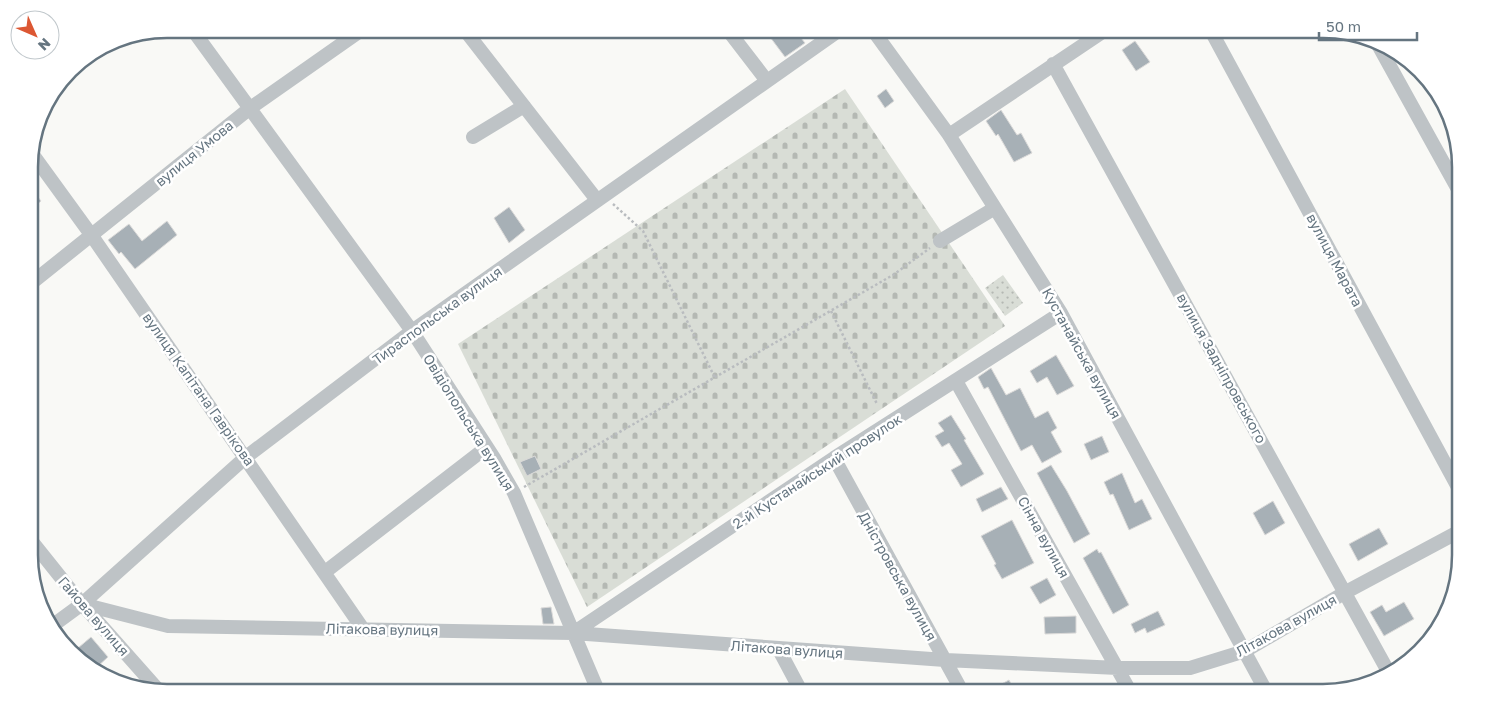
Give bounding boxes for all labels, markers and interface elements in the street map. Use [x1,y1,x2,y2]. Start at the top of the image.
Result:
north arrow [10,10,60,60]
scale bar [1319,10,1416,42]
text: 50 m [1326,17,1361,35]
text: N [35,35,54,54]
street label: вулиця Умова [152,116,236,190]
street label: вулиця Марата [1303,211,1367,309]
street label: Тираспольська вулиця [369,262,505,368]
street label: Кустанайська вулиця [1039,285,1125,421]
street label: вулиця Задніпровського [1174,290,1270,446]
street label: вулиця Капітана Гаврікова [140,309,258,469]
street label: Овідіопольська вулиця [420,350,518,494]
street label: 2-й Кустанайський провулок [729,410,905,532]
street label: Сінна вулиця [1015,493,1073,581]
street label: Дністровська вулиця [855,508,941,644]
street label: Гайова вулиця [55,573,133,659]
street label: Літакова вулиця [1233,590,1339,660]
street label: Літакова вулиця [326,620,438,638]
street label: Літакова вулиця [730,637,844,661]

